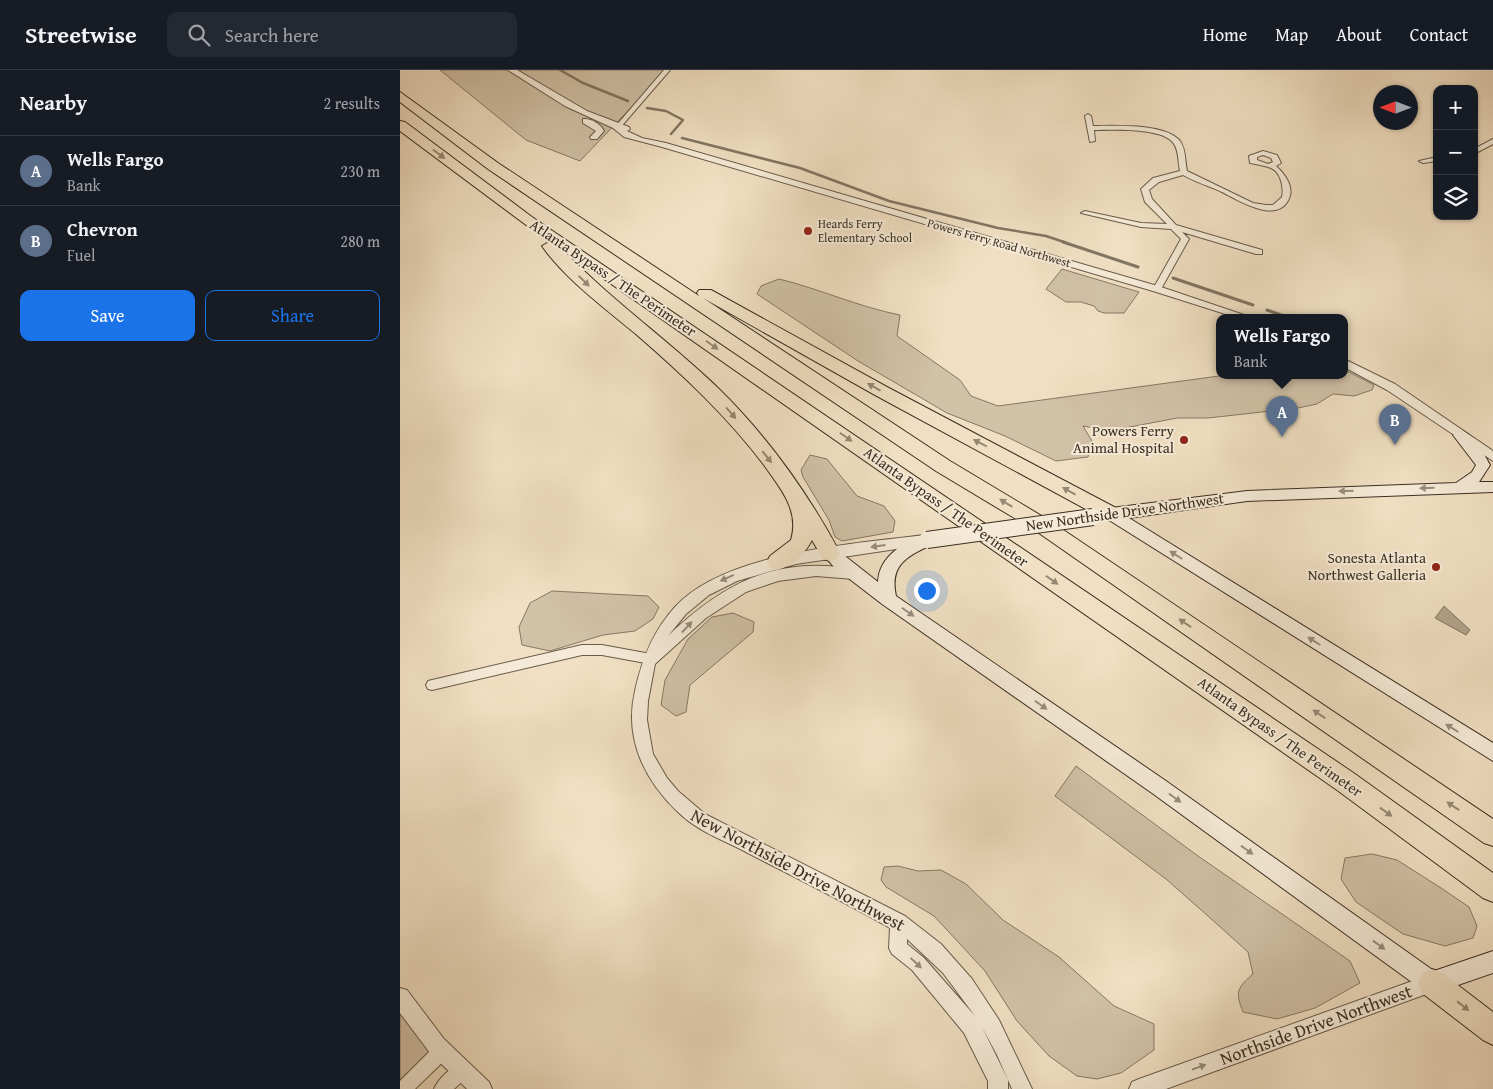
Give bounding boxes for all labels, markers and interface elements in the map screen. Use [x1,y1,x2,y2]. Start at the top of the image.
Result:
search box [167,12,517,57]
text: Streetwise [25,17,137,52]
icon: search [185,21,213,49]
text: Search here [225,21,319,49]
text: Home [1203,21,1247,48]
text: Map [1275,21,1308,48]
text: About [1336,21,1382,48]
text: Contact [1410,21,1468,48]
north arrow [1373,85,1418,130]
map controls [1433,85,1478,220]
button: + [1433,85,1478,130]
text: Nearby [20,87,87,118]
text: 2 results [323,91,380,115]
button: − [1433,130,1478,175]
text: Wells Fargo [67,145,164,173]
one-way arrow [432,149,445,160]
text: A [31,159,41,183]
text: 230 m [340,159,380,183]
text: Bank [67,173,101,197]
button: layers [1433,175,1478,220]
street label: Atlanta Bypass / The Perimeter [526,214,701,341]
street label: Powers Ferry Road Northwest [925,214,1074,271]
text: Chevron [67,215,138,243]
place label: Heards Ferry Elementary School [818,215,913,246]
marker: Heards Ferry Elementary School [802,225,814,237]
text: B [31,229,41,253]
text: 280 m [340,229,380,253]
text: Fuel [67,243,95,267]
one-way arrow [578,275,590,287]
button: Save [20,290,195,341]
button: Share [205,290,380,341]
popup [1216,314,1348,379]
text: Wells Fargo [1234,321,1330,349]
one-way arrow [705,340,719,350]
text: Bank [1234,349,1267,373]
one-way arrow [867,383,881,391]
pin: A [1266,396,1298,437]
pin: B [1379,404,1411,445]
one-way arrow [725,407,736,419]
place label: Powers Ferry Animal Hospital [1073,420,1175,458]
one-way arrow [839,432,853,442]
marker: Powers Ferry Animal Hospital [1178,434,1190,446]
one-way arrow [972,439,987,447]
street label: Atlanta Bypass / The Perimeter [860,441,1033,572]
one-way arrow [762,450,773,463]
one-way arrow [1418,485,1434,493]
one-way arrow [1062,486,1075,495]
street label: New Northside Drive Northwest [1025,487,1226,536]
one-way arrow [1338,487,1354,495]
one-way arrow [999,499,1012,508]
one-way arrow [870,542,886,550]
place label: Sonesta Atlanta Northwest Galleria [1308,547,1426,585]
one-way arrow [1170,550,1183,560]
marker: Sonesta Atlanta Northwest Galleria [1430,561,1442,573]
one-way arrow [720,574,734,582]
one-way arrow [1045,575,1058,585]
your location [914,578,940,604]
one-way arrow [901,607,914,618]
one-way arrow [1178,618,1191,628]
one-way arrow [681,622,693,634]
one-way arrow [1307,637,1321,646]
street label: Atlanta Bypass / The Perimeter [1194,671,1367,802]
one-way arrow [1034,700,1048,710]
one-way arrow [1312,710,1325,719]
one-way arrow [1445,723,1458,732]
one-way arrow [1168,793,1181,803]
street label: New Northside Drive Northwest [686,801,911,938]
one-way arrow [1446,801,1460,811]
one-way arrow [1380,807,1393,817]
one-way arrow [1240,845,1254,855]
one-way arrow [1372,940,1386,950]
one-way arrow [910,957,922,969]
street label: Northside Drive Northwest [1216,977,1416,1072]
one-way arrow [1456,1001,1469,1012]
one-way arrow [1192,1063,1207,1071]

